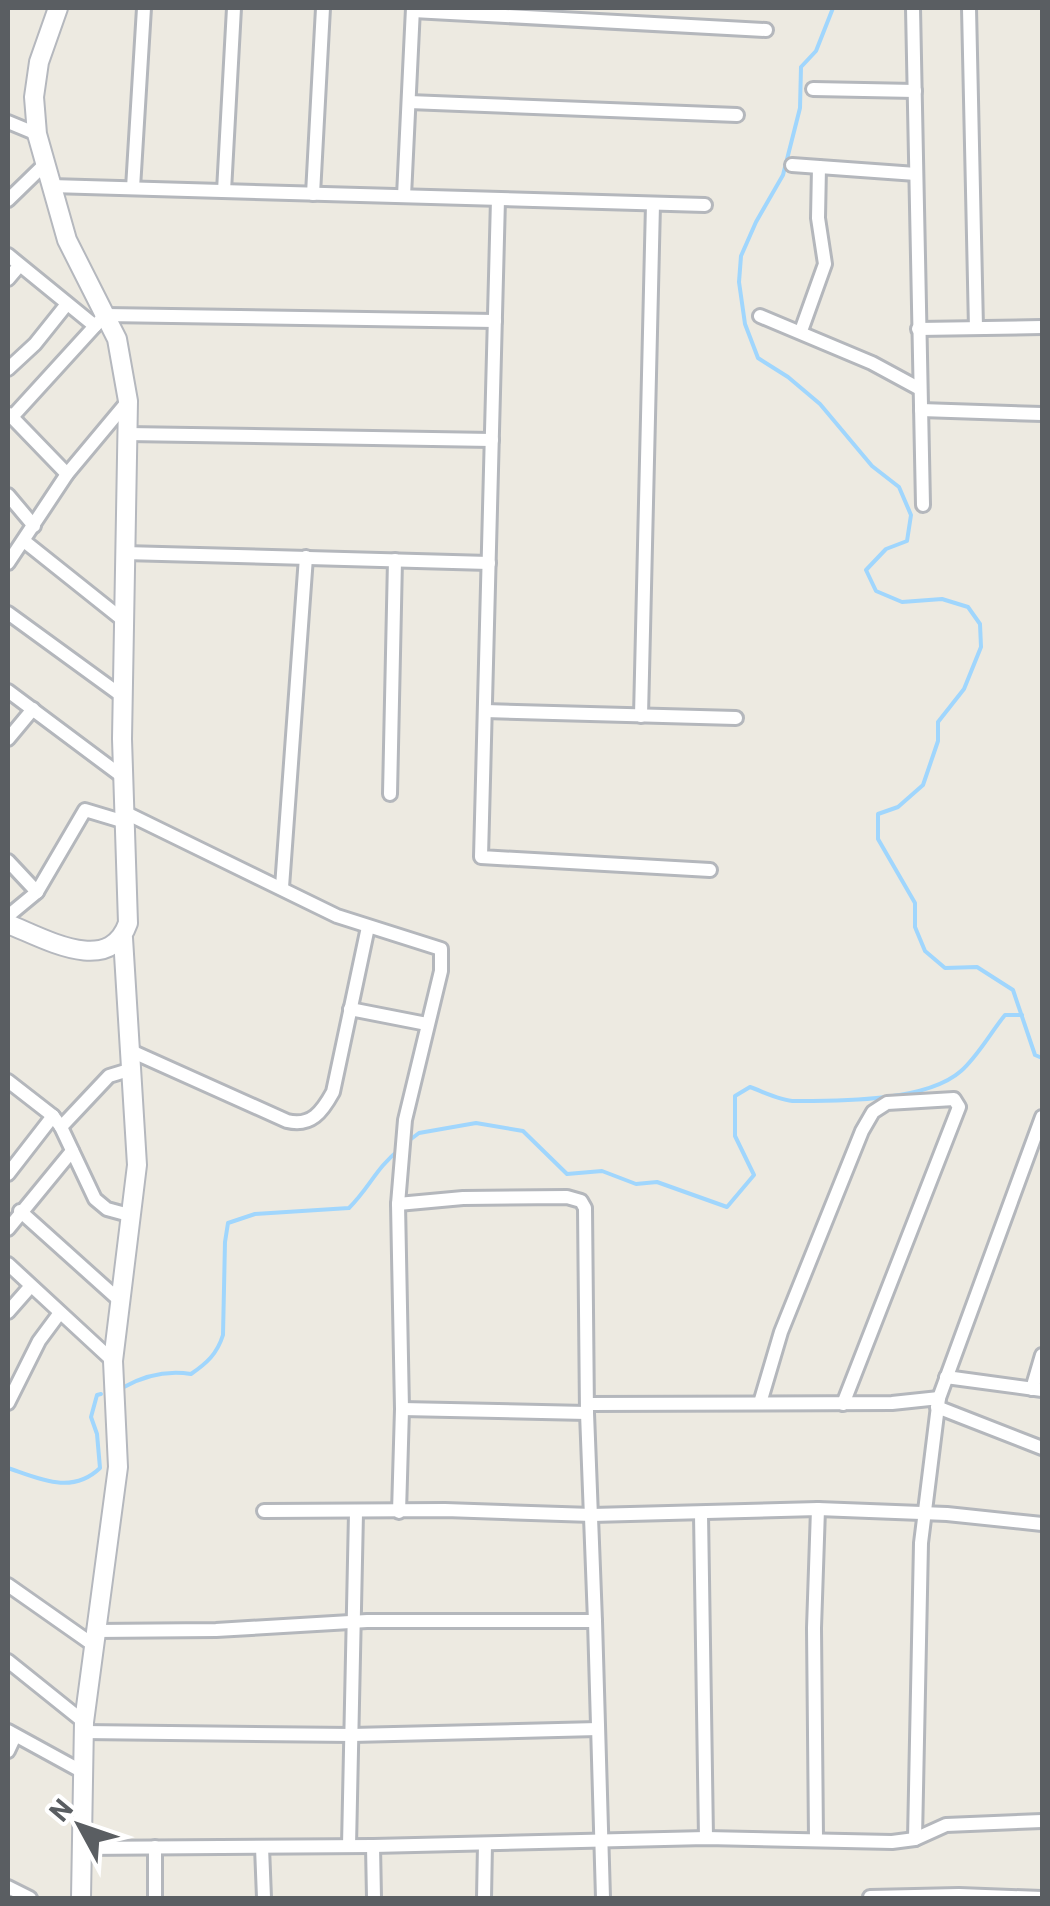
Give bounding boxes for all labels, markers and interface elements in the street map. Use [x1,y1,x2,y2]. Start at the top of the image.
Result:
north arrow [30,1776,130,1876]
text: N [41,1791,79,1827]

